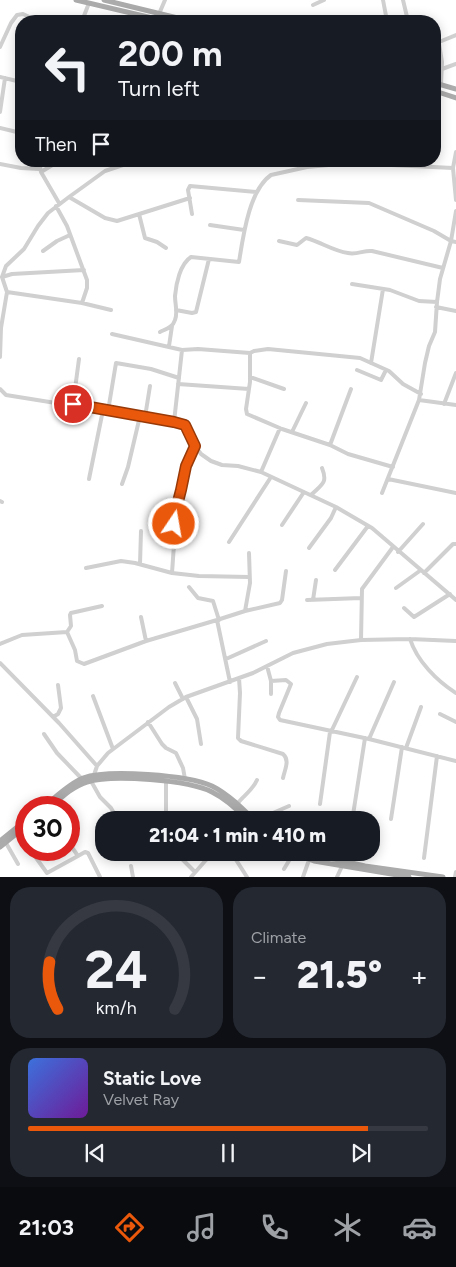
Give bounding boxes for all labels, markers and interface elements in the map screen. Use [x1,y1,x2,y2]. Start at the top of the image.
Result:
text: 200 m [118,33,222,75]
icon: left [35,35,100,100]
text: Turn left [118,75,200,102]
icon: arrive [87,130,115,158]
text: Then [35,133,77,156]
pin [52,383,94,425]
icon: arrive [59,390,87,418]
position arrow [147,497,199,549]
speed limit sign: 30 [15,796,80,861]
text: 21:04 · 1 min · 410 m [149,824,326,847]
text: Climate [251,928,306,947]
text: 24 [85,939,148,1001]
text: 21.5° [297,952,382,998]
text: − [251,959,268,993]
text: + [411,959,428,993]
text: km/h [96,997,137,1018]
text: Static Love [103,1067,201,1090]
text: Velvet Ray [103,1090,179,1109]
icon: previous [81,1139,109,1167]
icon: pause [214,1139,242,1167]
icon: next [347,1139,375,1167]
icon: directions [112,1210,147,1245]
icon: music [184,1210,219,1245]
icon: phone [257,1210,292,1245]
icon: climate [330,1210,365,1245]
icon: car [402,1210,437,1245]
text: 21:03 [19,1214,74,1241]

